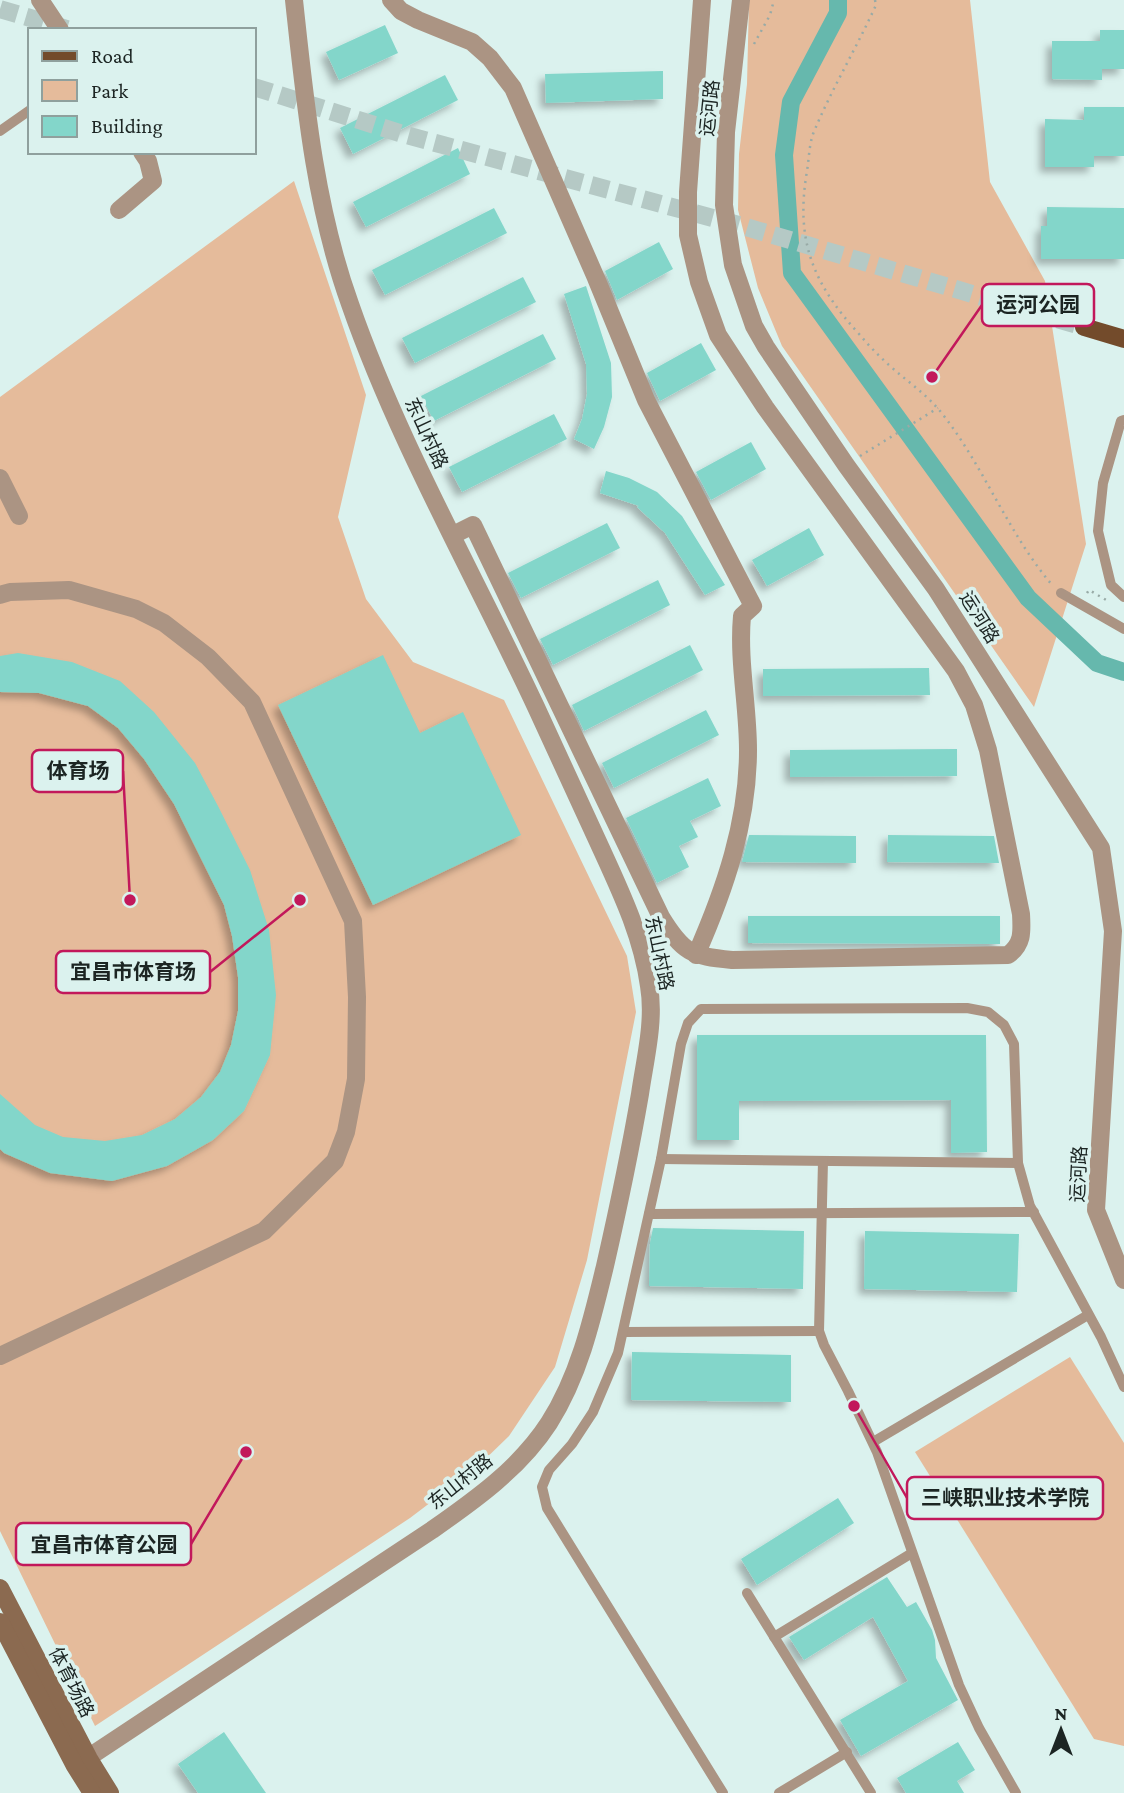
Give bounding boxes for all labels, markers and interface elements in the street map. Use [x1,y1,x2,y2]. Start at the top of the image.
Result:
legend [28,28,256,154]
text: Road [91,44,134,68]
text: Park [91,79,128,103]
street label: 运河路 [696,79,723,138]
text: Building [91,114,163,138]
callout: 运河公园 [982,284,1094,326]
text: 运河公园 [996,293,1080,317]
street label: 东山村路 [401,394,452,472]
street label: 运河路 [956,588,1004,647]
callout: 体育场 [32,750,123,792]
text: 体育场 [47,759,110,783]
street label: 东山村路 [641,914,678,992]
callout: 宜昌市体育场 [56,951,210,993]
text: 宜昌市体育场 [70,960,196,984]
street label: 运河路 [1067,1145,1090,1203]
street label: 东山村路 [424,1449,496,1513]
callout: 三峡职业技术学院 [907,1477,1103,1519]
text: 三峡职业技术学院 [921,1486,1089,1510]
callout: 宜昌市体育公园 [16,1523,191,1565]
text: 宜昌市体育公园 [31,1533,178,1557]
street label: 体育场路 [45,1644,98,1721]
north arrow [1026,1695,1096,1765]
text: N [1055,1703,1068,1724]

